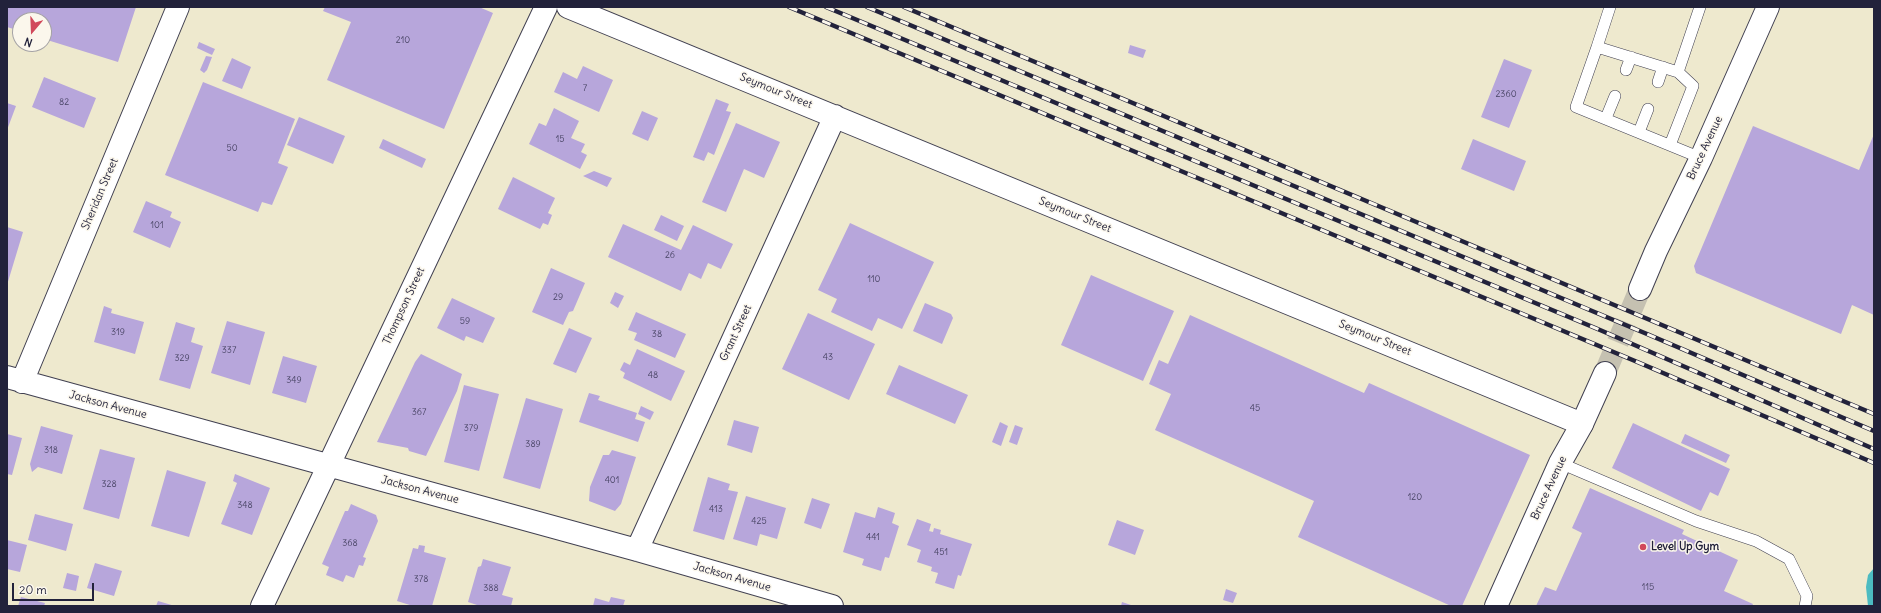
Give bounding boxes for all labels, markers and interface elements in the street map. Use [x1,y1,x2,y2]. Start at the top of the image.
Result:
north arrow [12,12,52,52]
text: N [23,35,34,50]
house number: 210 [396,35,410,45]
street label: Seymour Street [738,70,814,112]
house number: 7 [583,83,587,93]
house number: 2360 [1495,89,1517,99]
house number: 82 [59,97,69,107]
street label: Bruce Avenue [1684,114,1726,182]
house number: 15 [556,134,564,144]
house number: 50 [226,143,238,153]
street label: Sheridan Street [79,156,121,232]
street label: Seymour Street [1037,194,1113,236]
house number: 101 [150,220,164,230]
house number: 26 [665,250,675,260]
street label: Thompson Street [380,265,428,347]
house number: 110 [867,274,881,284]
house number: 29 [553,292,563,302]
street label: Grant Street [717,303,755,363]
house number: 59 [460,316,470,326]
street label: Seymour Street [1337,317,1413,359]
house number: 319 [111,327,125,337]
house number: 38 [652,329,662,339]
house number: 337 [222,345,236,355]
house number: 43 [823,352,833,362]
house number: 329 [174,353,190,363]
house number: 48 [648,370,658,380]
house number: 349 [286,375,302,385]
street label: Jackson Avenue [68,388,148,422]
house number: 45 [1250,403,1260,413]
house number: 367 [412,407,426,417]
house number: 379 [464,423,478,433]
house number: 389 [525,439,541,449]
house number: 318 [44,445,58,455]
street label: Bruce Avenue [1528,454,1570,522]
street label: Jackson Avenue [380,473,460,507]
house number: 401 [605,475,619,485]
house number: 328 [101,479,117,489]
house number: 120 [1408,492,1422,502]
house number: 348 [237,500,253,510]
house number: 413 [709,504,723,514]
house number: 425 [751,516,767,526]
house number: 441 [866,532,880,542]
house number: 368 [342,538,358,548]
place label: Level Up Gym [1651,540,1719,554]
marker: Level Up Gym [1638,542,1648,552]
house number: 451 [934,547,948,557]
street label: Jackson Avenue [692,560,772,594]
house number: 378 [414,574,428,584]
scale bar [14,575,96,601]
text: 20 m [19,582,47,597]
house number: 115 [1642,582,1654,592]
house number: 388 [483,583,499,593]

